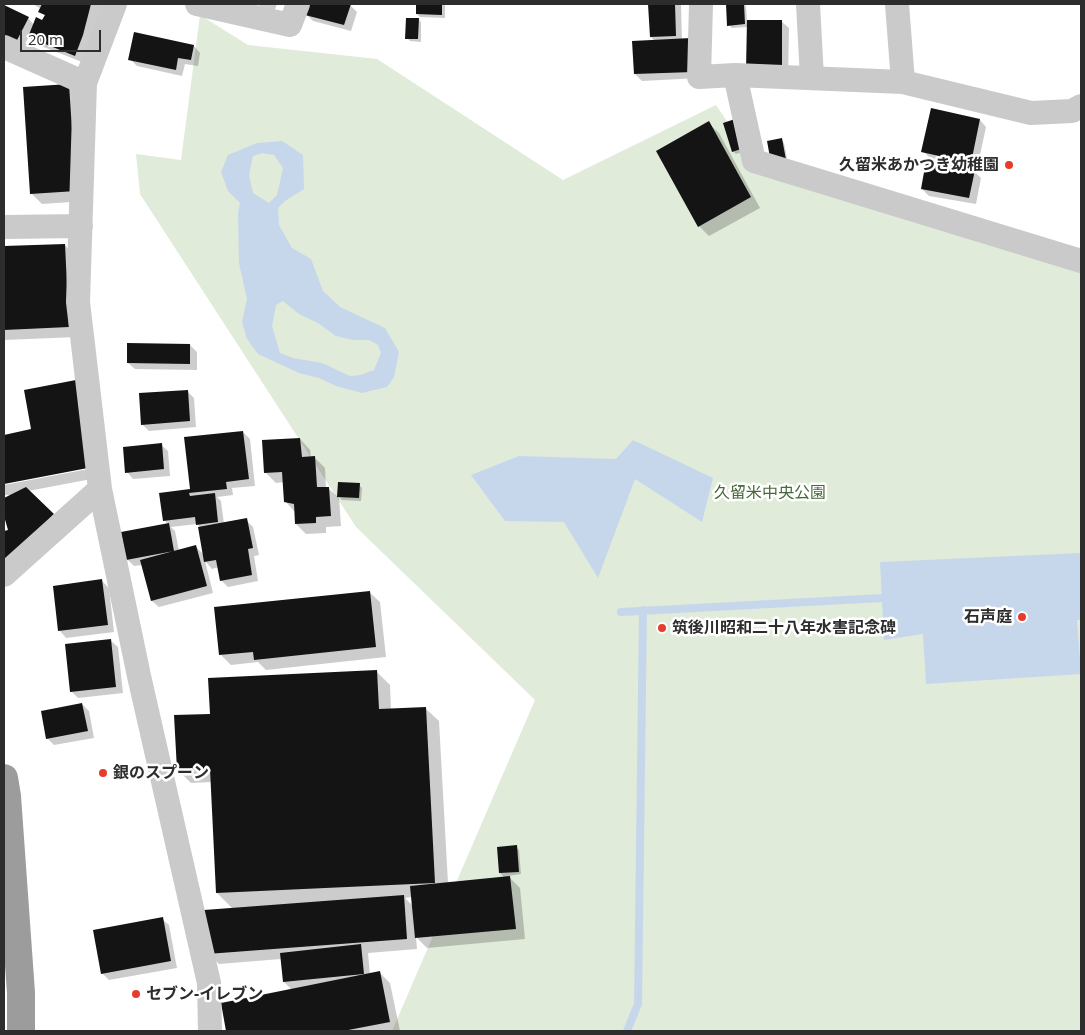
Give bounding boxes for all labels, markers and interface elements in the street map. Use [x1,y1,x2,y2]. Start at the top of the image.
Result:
scale bar [22,20,104,52]
text: 20 m [28,29,63,49]
place label: 久留米あかつき幼稚園 [839,155,999,175]
marker: 久留米あかつき幼稚園 [1003,159,1015,171]
park label: 久留米中央公園 [714,483,826,503]
place label: 石声庭 [964,607,1012,627]
marker: 石声庭 [1016,611,1028,623]
place label: 筑後川昭和二十八年水害記念碑 [672,618,896,638]
marker: 筑後川昭和二十八年水害記念碑 [656,622,668,634]
place label: 銀のスプーン [113,763,209,783]
marker: 銀のスプーン [97,767,109,779]
place label: セブン-イレブン [146,984,263,1004]
marker: セブン-イレブン [130,988,142,1000]

